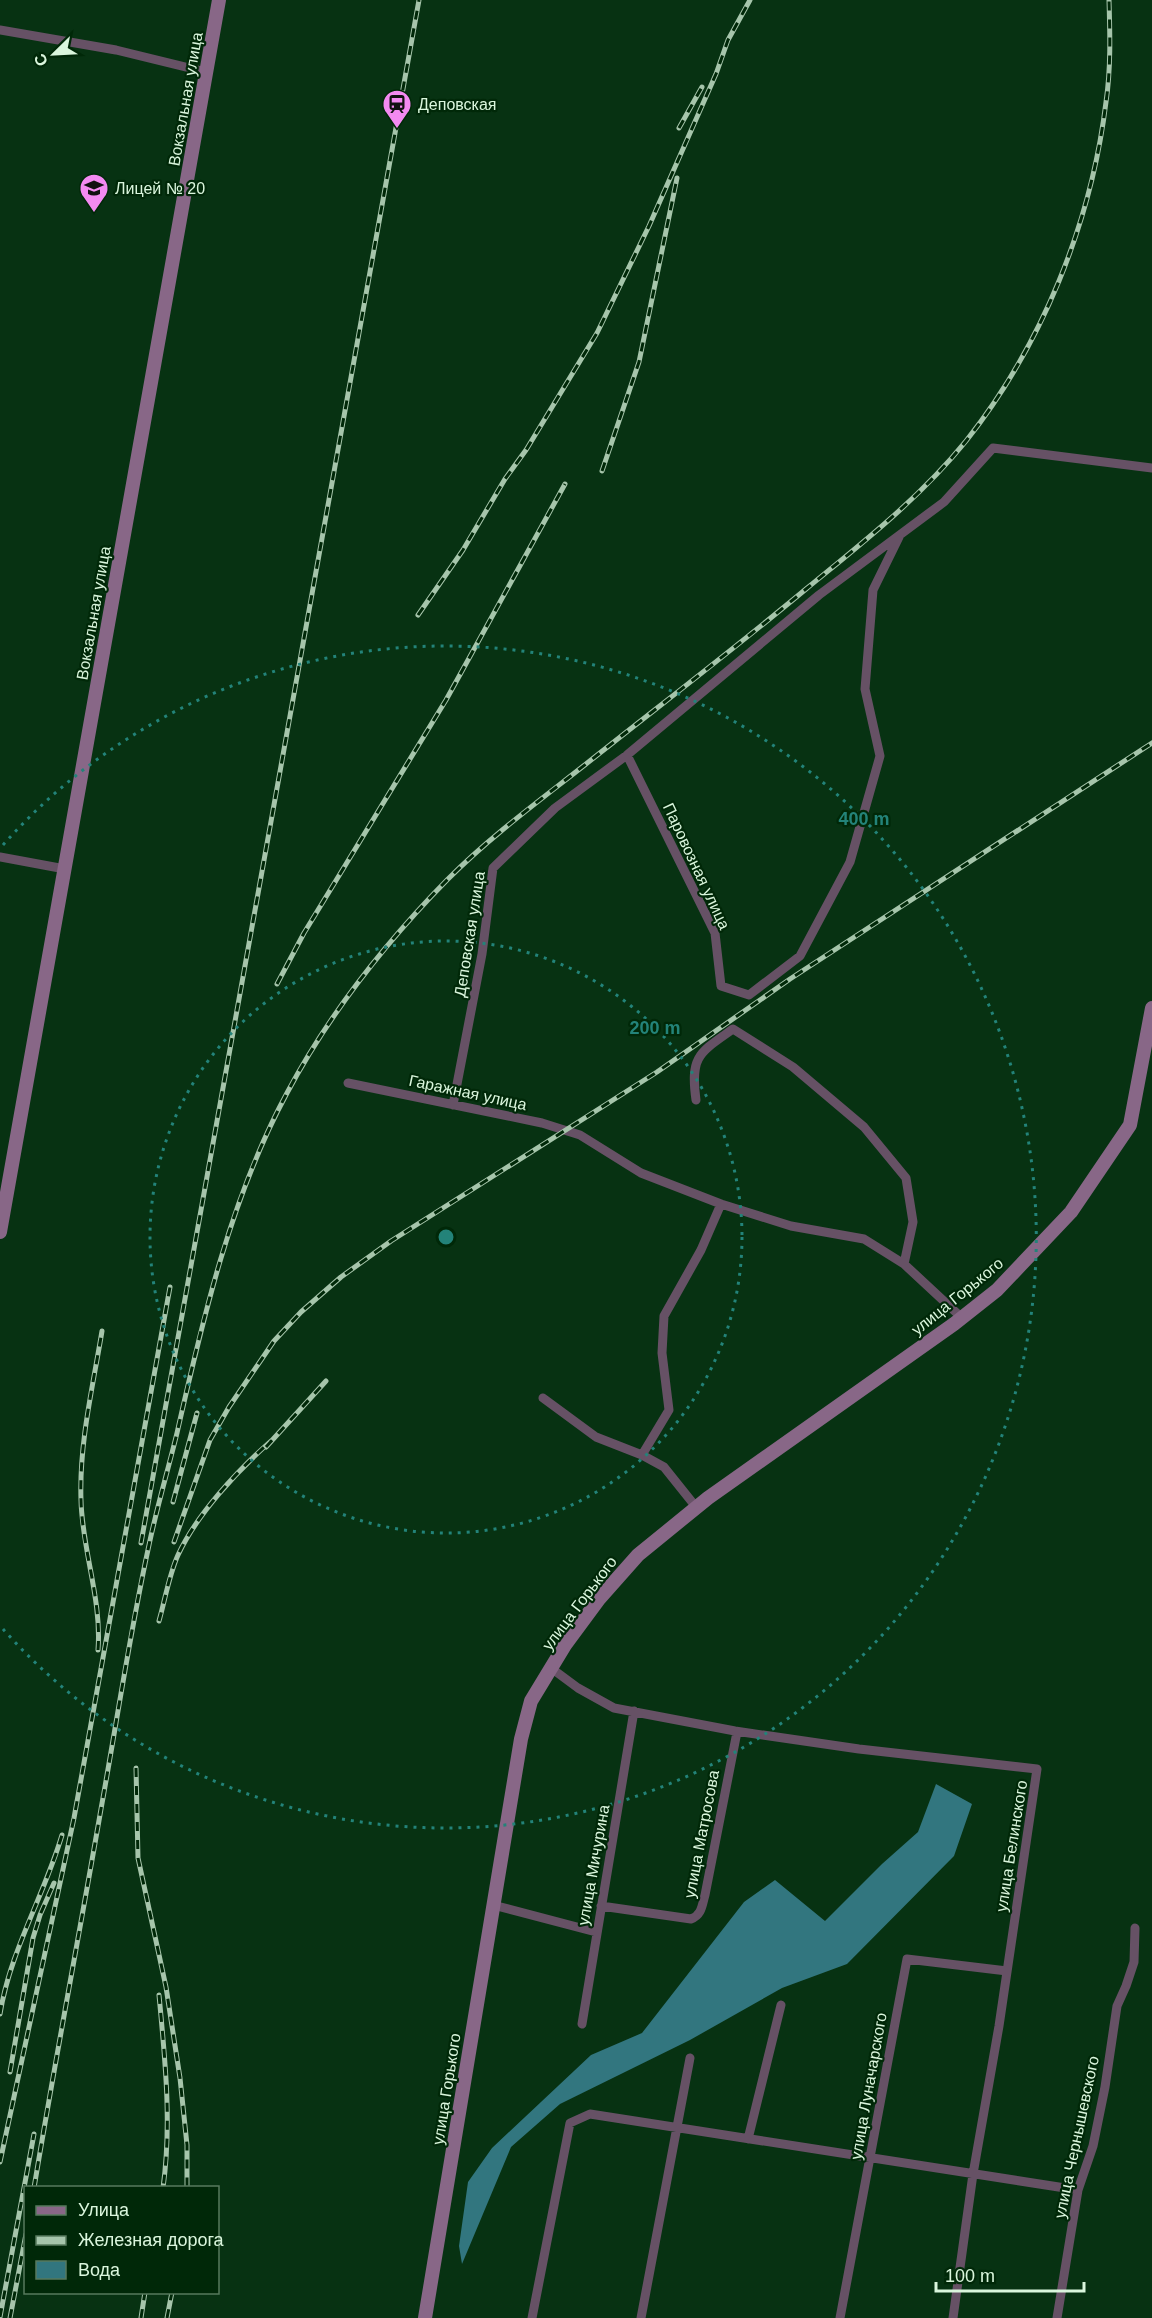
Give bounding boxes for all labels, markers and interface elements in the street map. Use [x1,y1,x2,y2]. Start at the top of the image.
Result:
north arrow [24,24,84,84]
street label: Вокзальная улица [165,31,206,167]
text: С [30,51,51,69]
station icon: Деповская [381,88,413,130]
place label: Деповская [418,96,497,113]
school or university icon: Лицей № 20 [78,172,110,214]
place label: Лицей № 20 [115,180,205,197]
street label: Вокзальная улица [73,545,114,681]
street label: Паровозная улица [660,800,733,932]
text: 400 m [838,809,890,829]
street label: Деповская улица [451,870,488,998]
text: 200 m [629,1018,681,1038]
street label: Гаражная улица [407,1072,528,1113]
centre of rings [436,1227,456,1247]
street label: улица Горького [908,1254,1006,1338]
street label: улица Горького [539,1553,620,1653]
street label: улица Матросова [681,1769,722,1899]
street label: улица Белинского [993,1779,1030,1913]
street label: улица Мичурина [574,1803,613,1927]
street label: улица Луначарского [847,2011,890,2161]
street label: улица Горького [429,2032,464,2146]
street label: улица Чернышевского [1051,2054,1102,2220]
legend [24,2186,219,2294]
text: Улица [78,2200,130,2220]
text: Железная дорога [78,2230,225,2250]
scale bar [936,2255,1084,2293]
text: Вода [78,2260,121,2280]
text: 100 m [945,2266,995,2286]

